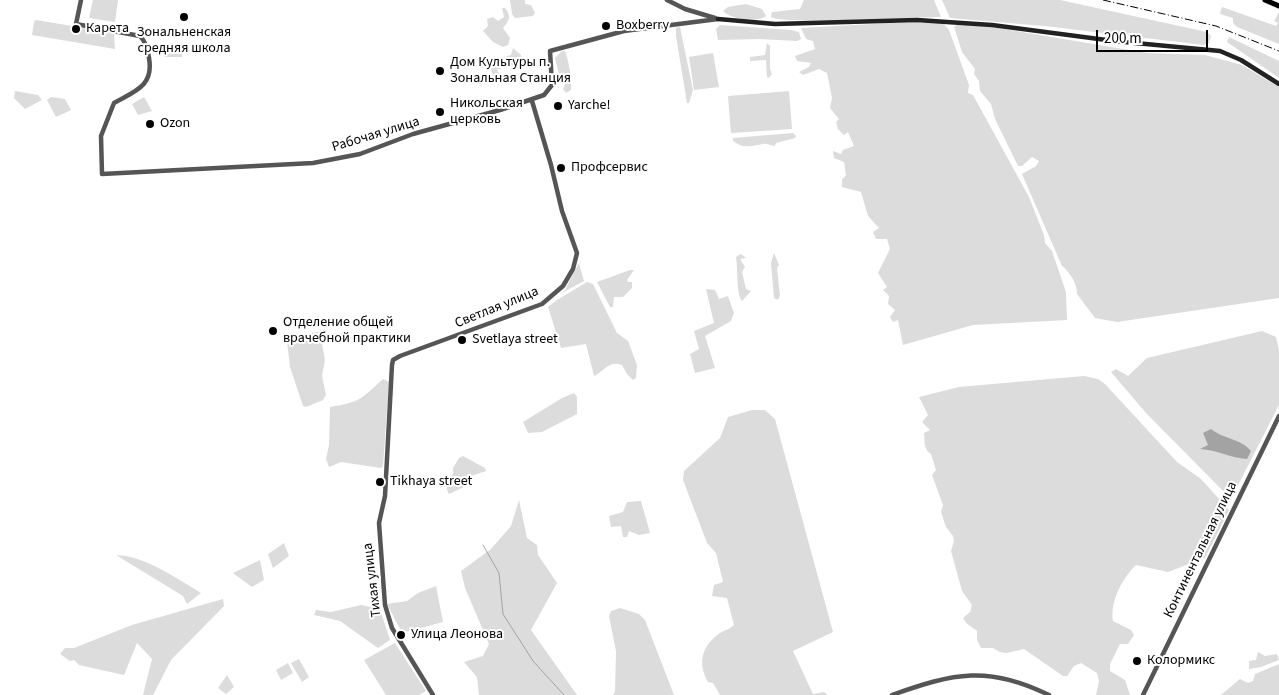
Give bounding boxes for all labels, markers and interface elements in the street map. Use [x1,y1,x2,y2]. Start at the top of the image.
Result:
marker: Зональненская средняя школа [178,11,190,23]
place label: Boxberry [616,18,669,34]
marker: Boxberry [600,20,612,32]
scale bar [1099,20,1212,52]
place label: Карета [86,21,129,37]
marker: Карета [70,23,82,35]
place label: Зональненская средняя школа [137,25,231,58]
text: 200 m [1104,28,1142,49]
place label: Дом Культуры п. Зональная Станция [450,55,571,88]
marker: Дом Культуры п. Зональная Станция [434,65,446,77]
place label: Никольская церковь [450,96,523,128]
place label: Yarche! [568,98,610,114]
marker: Yarche! [552,100,564,112]
marker: Никольская церковь [434,106,446,118]
street label: Рабочая улица [330,114,422,156]
place label: Ozon [160,116,190,132]
marker: Ozon [144,118,156,130]
place label: Профсервис [571,160,648,176]
marker: Профсервис [555,162,567,174]
street label: Светлая улица [453,284,541,332]
place label: Отделение общей врачебной практики [283,315,411,348]
marker: Отделение общей врачебной практики [267,325,279,337]
place label: Svetlaya street [472,332,558,348]
marker: Svetlaya street [456,334,468,346]
place label: Tikhaya street [390,474,472,490]
marker: Tikhaya street [374,476,386,488]
street label: Континентальная улица [1161,479,1241,621]
street label: Тихая улица [360,542,386,618]
place label: Улица Леонова [411,627,503,643]
marker: Улица Леонова [395,629,407,641]
place label: Колормикс [1147,653,1215,669]
marker: Колормикс [1131,655,1143,667]

